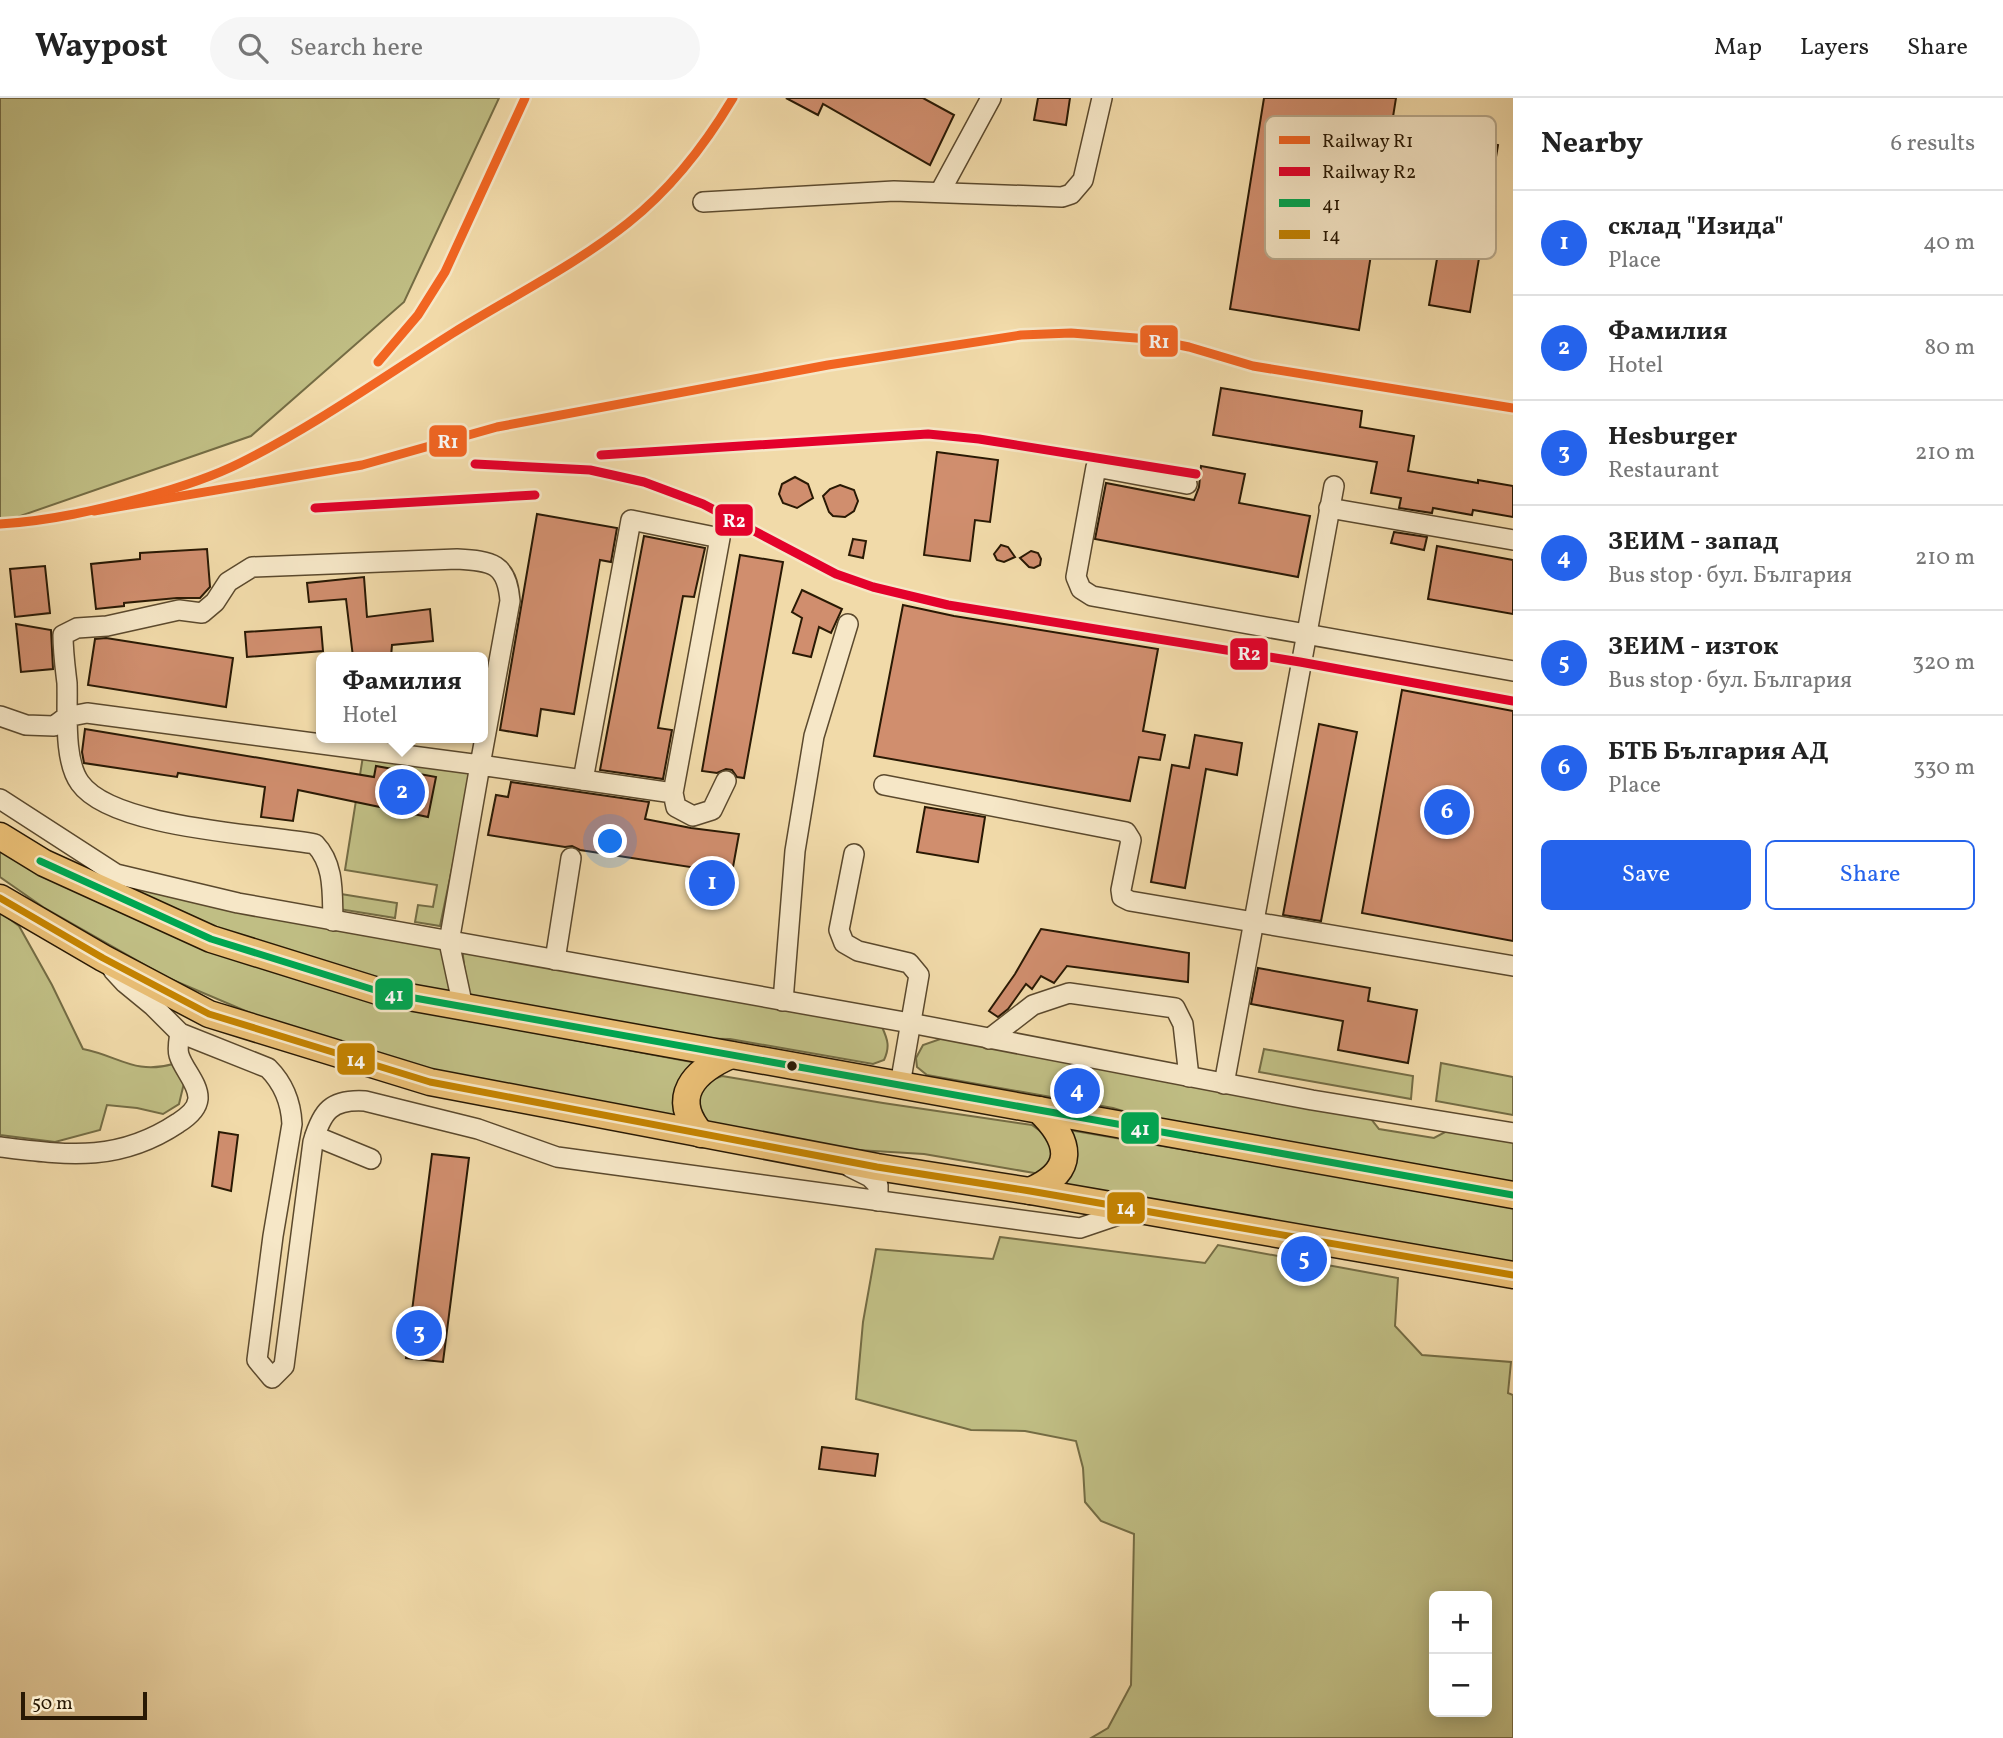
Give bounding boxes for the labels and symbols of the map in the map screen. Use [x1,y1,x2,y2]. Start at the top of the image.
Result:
legend [1265,116,1496,259]
text: Railway R1 [1322,129,1413,155]
text: Railway R2 [1322,160,1416,186]
text: 41 [1322,192,1341,218]
text: 14 [1322,223,1341,249]
line badge: R1 [1139,324,1179,358]
text: R1 [1149,330,1169,356]
line badge: R1 [428,424,468,458]
text: R1 [438,430,458,456]
line badge: R2 [714,503,754,537]
text: R2 [722,509,746,535]
line badge: R2 [1229,637,1269,671]
text: R2 [1237,642,1261,668]
pin: 2 [379,766,425,818]
pin: 6 [1424,786,1470,838]
your location [593,824,627,858]
pin: 1 [689,857,735,909]
line badge: 41 [374,977,414,1011]
text: 41 [384,983,404,1009]
line badge: 14 [336,1042,376,1076]
text: 14 [346,1048,366,1074]
unlabelled marker [785,1059,799,1073]
pin: 4 [1054,1065,1100,1117]
line badge: 41 [1120,1111,1160,1145]
text: 41 [1130,1117,1150,1143]
line badge: 14 [1106,1191,1146,1225]
text: 14 [1116,1196,1136,1222]
pin: 5 [1281,1233,1327,1285]
pin: 3 [396,1307,442,1359]
scale bar [21,1689,147,1721]

